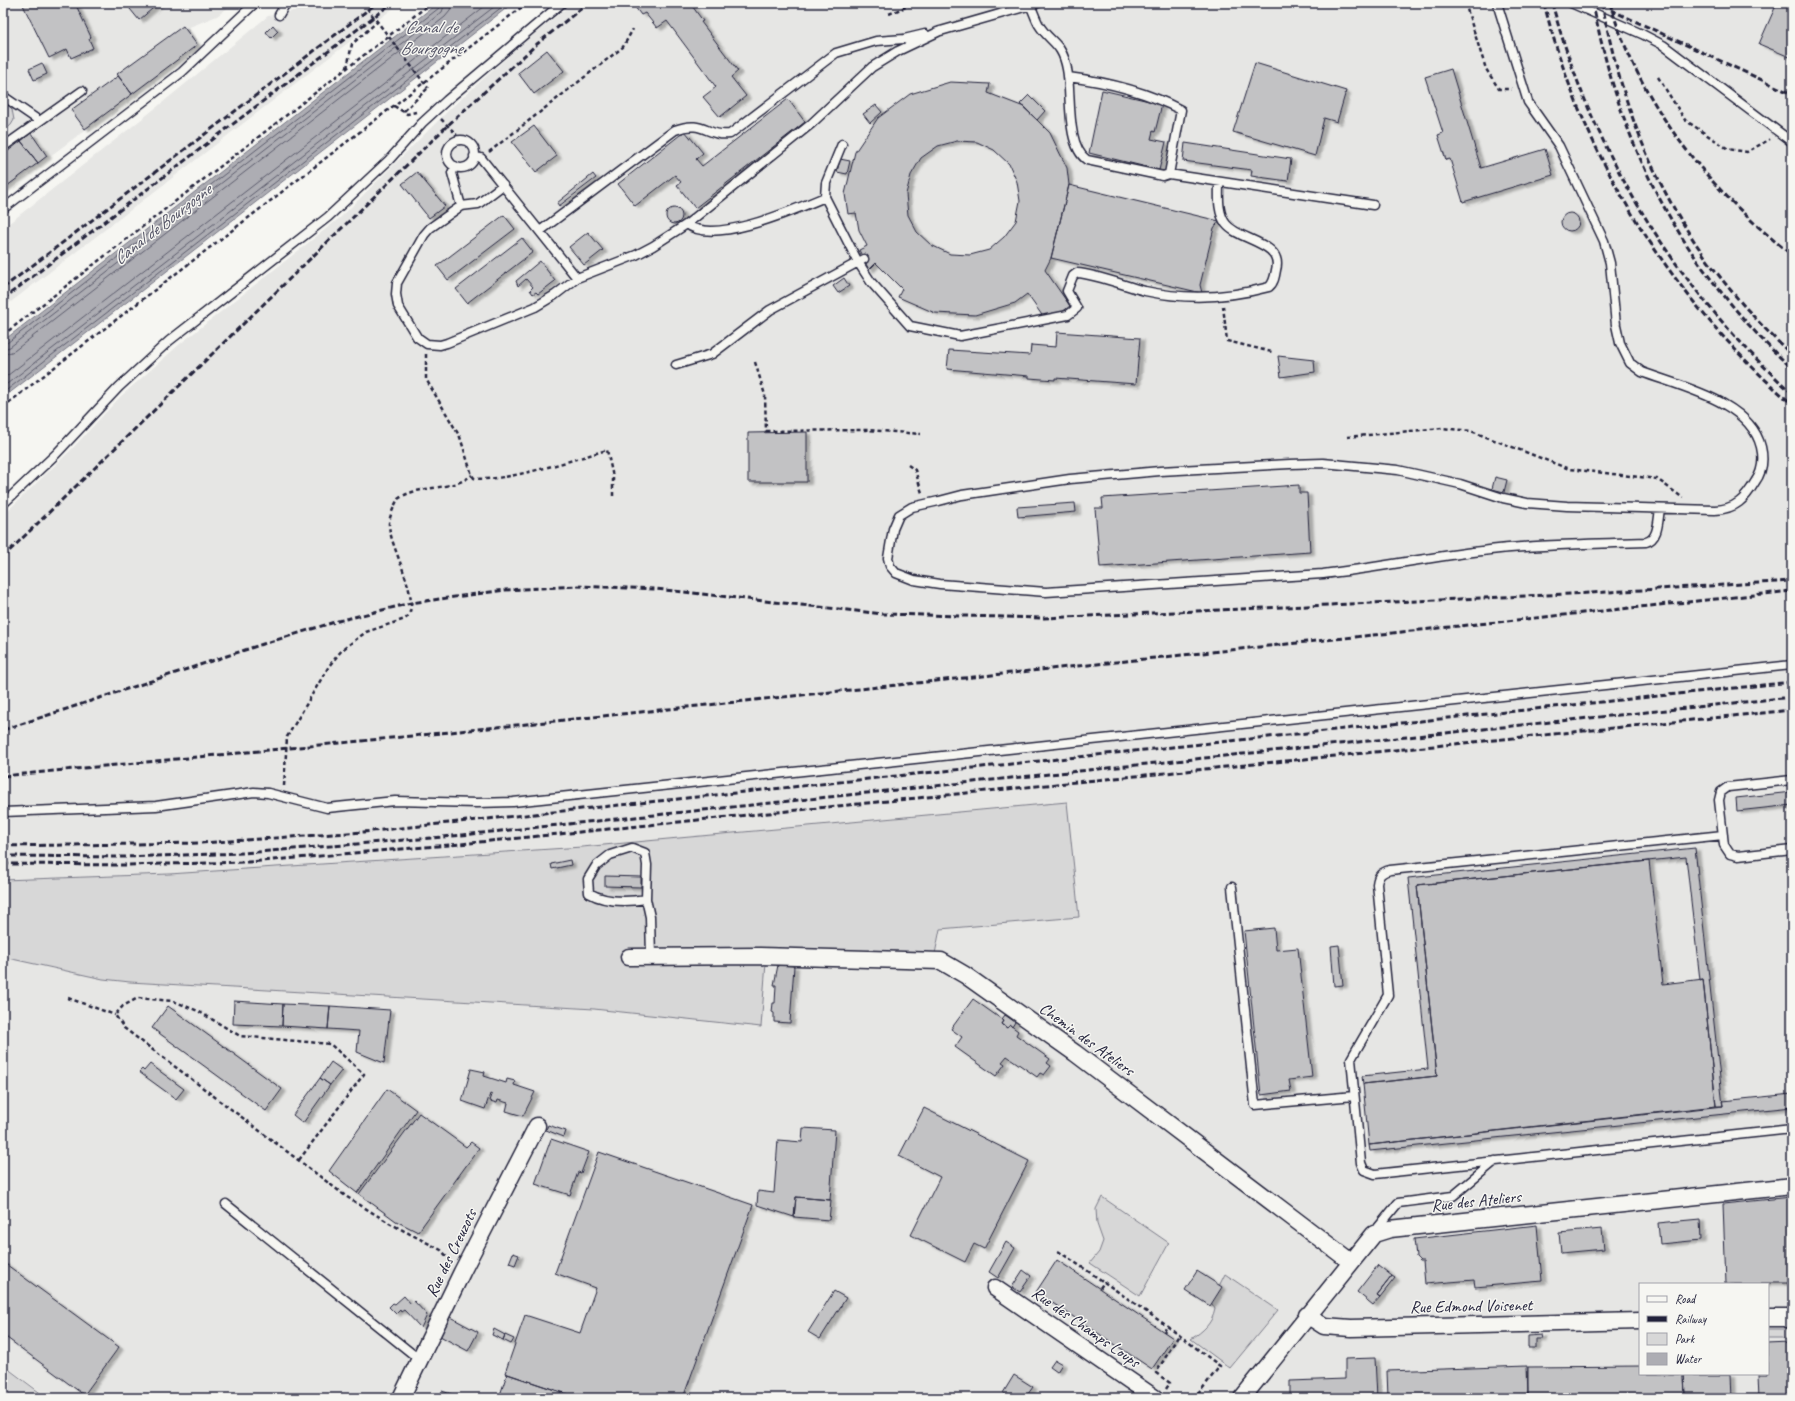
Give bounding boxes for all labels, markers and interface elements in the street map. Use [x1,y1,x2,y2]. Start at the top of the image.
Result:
water label: Canal de Bourgogne [400,16,465,59]
water label: Canal de Bourgogne [109,177,218,269]
street label: Chemin des Ateliers [1035,998,1140,1082]
street label: Rue des Ateliers [1430,1186,1524,1216]
street label: Rue des Creuzots [421,1204,482,1300]
street label: Rue des Champs Loups [1028,1282,1145,1373]
legend [1639,1283,1769,1375]
text: Road [1675,1291,1697,1307]
street label: Rue Edmond Voisenet [1410,1294,1535,1318]
text: Railway [1675,1311,1707,1327]
text: Park [1675,1331,1696,1347]
text: Water [1675,1351,1703,1367]

